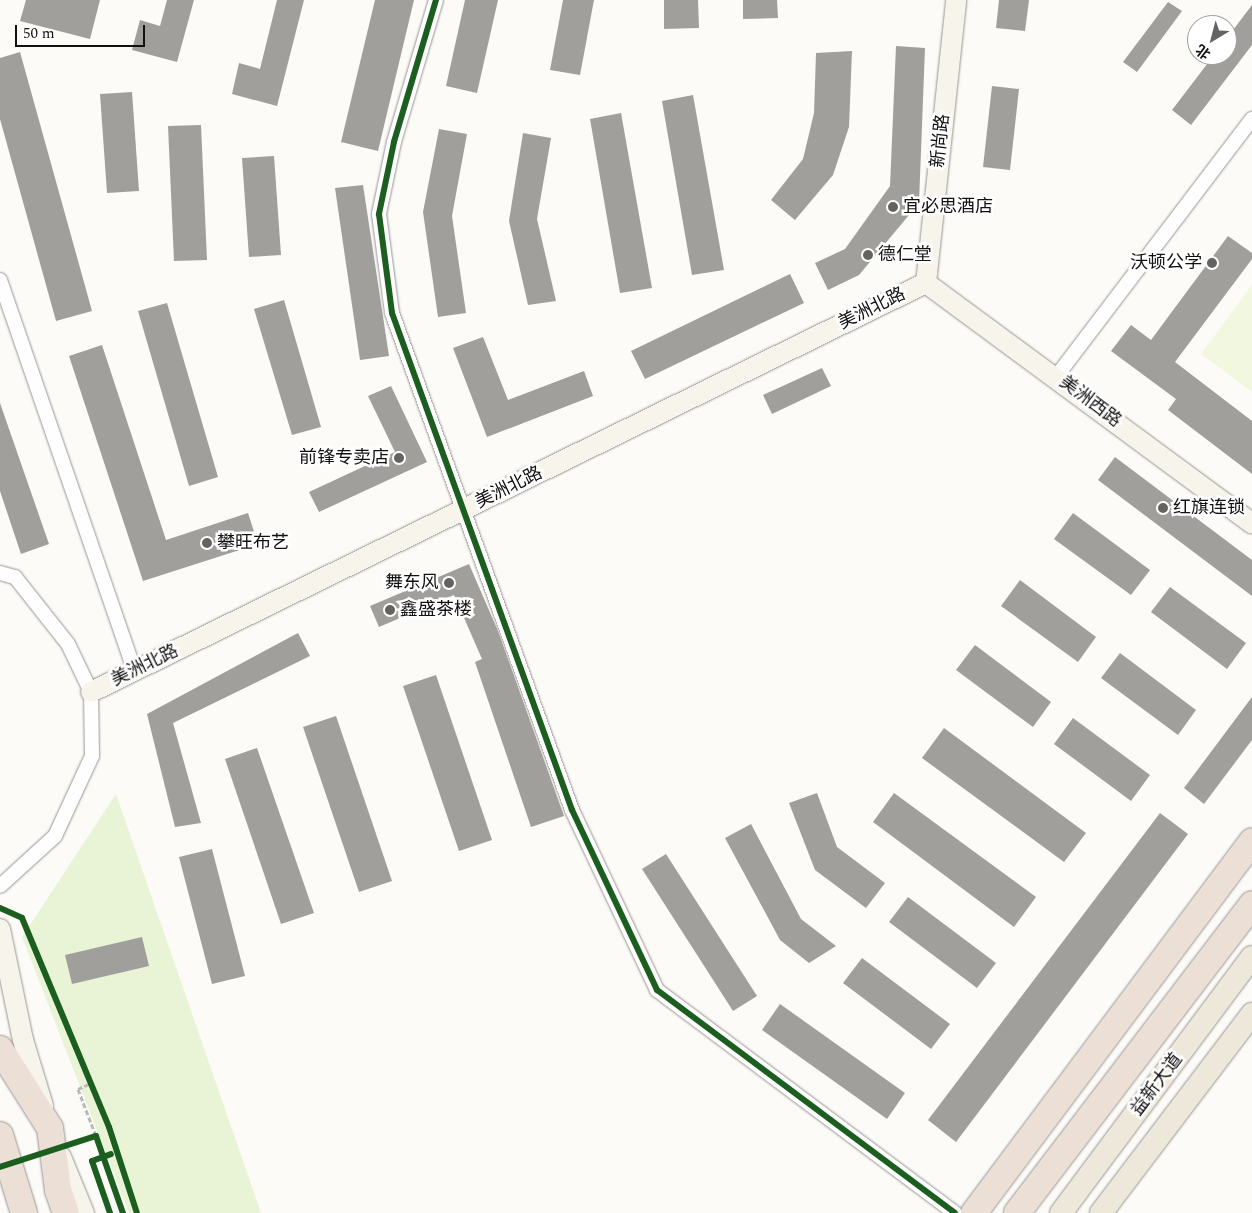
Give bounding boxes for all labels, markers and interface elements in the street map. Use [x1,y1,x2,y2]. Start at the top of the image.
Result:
scale bar [18,15,148,47]
north arrow [1187,15,1237,65]
text: 50 m [23,22,55,45]
text: 北 [1191,39,1215,64]
street label: 新尚路 [927,113,955,169]
place label: 宜必思酒店 [903,196,993,218]
marker: 宜必思酒店 [887,201,899,213]
place label: 德仁堂 [878,244,932,266]
marker: 德仁堂 [862,249,874,261]
place label: 沃顿公学 [1130,252,1202,274]
marker: 沃顿公学 [1206,257,1218,269]
street label: 美洲北路 [835,284,909,334]
street label: 美洲西路 [1055,372,1125,432]
place label: 前锋专卖店 [299,447,389,469]
marker: 前锋专卖店 [393,452,405,464]
street label: 美洲北路 [472,463,546,513]
place label: 红旗连锁 [1173,497,1245,519]
marker: 红旗连锁 [1157,502,1169,514]
place label: 攀旺布艺 [217,532,289,554]
marker: 攀旺布艺 [201,537,213,549]
place label: 舞东风 [385,572,439,594]
marker: 舞东风 [443,577,455,589]
place label: 鑫盛茶楼 [400,599,472,621]
marker: 鑫盛茶楼 [384,604,396,616]
street label: 美洲北路 [108,641,182,691]
street label: 益新大道 [1127,1050,1187,1120]

